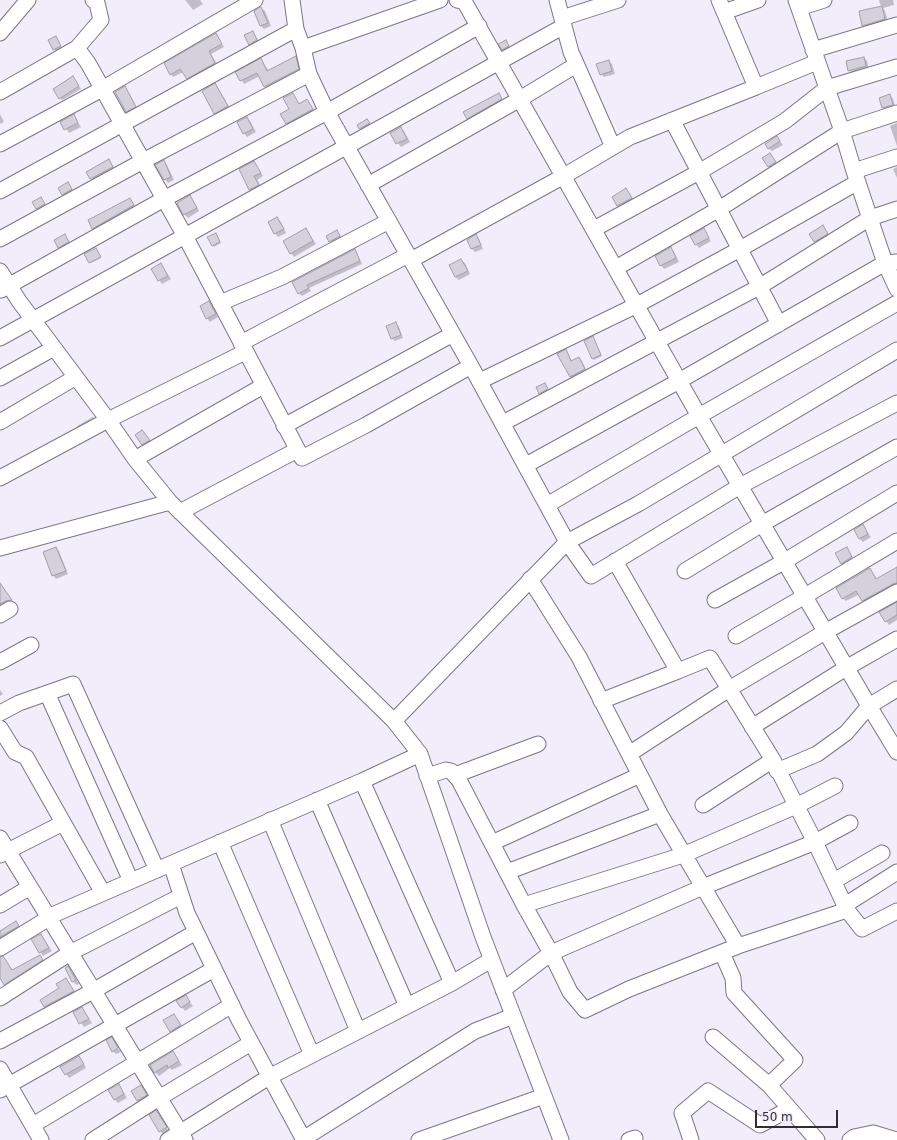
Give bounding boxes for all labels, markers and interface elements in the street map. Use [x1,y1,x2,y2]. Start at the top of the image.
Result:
scale bar [757,1102,840,1128]
text: 50 m [762,1110,793,1124]

